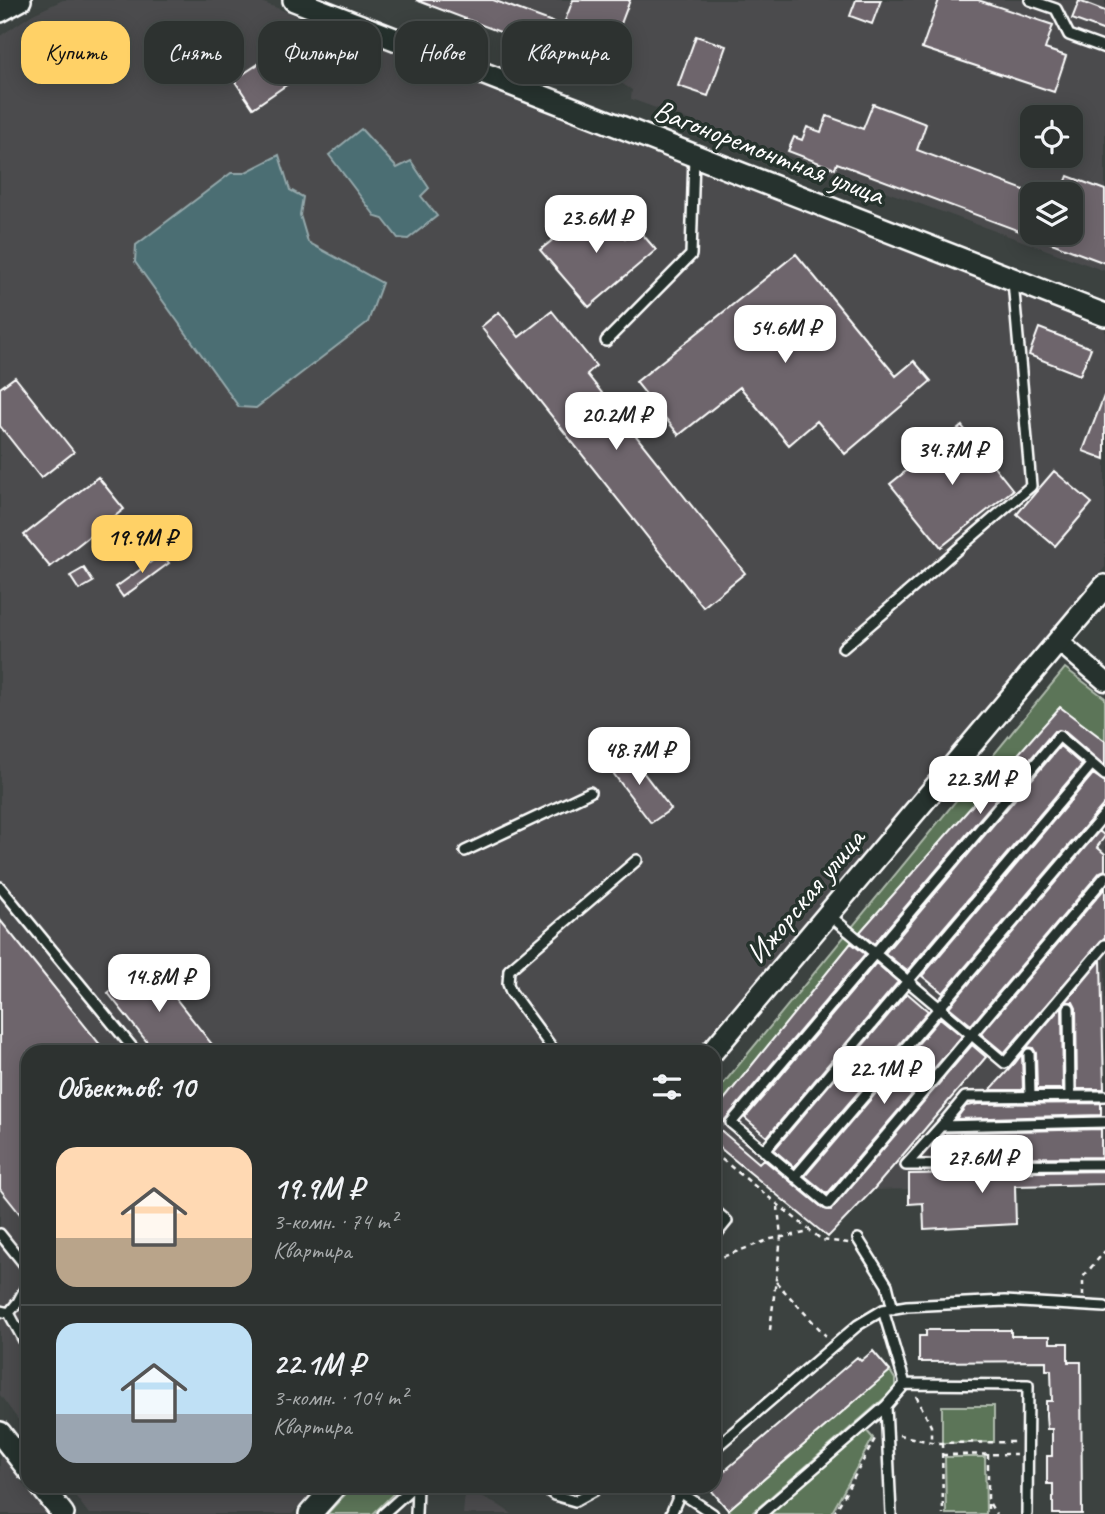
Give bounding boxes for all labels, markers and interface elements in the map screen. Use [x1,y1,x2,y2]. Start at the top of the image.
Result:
chip: Купить [21,21,130,84]
chip: Снять [144,21,244,84]
chip: Фильтры [258,21,381,84]
chip: Новое [395,21,488,84]
chip: Квартира [502,21,632,84]
street label: Вагоноремонтная улица [648,91,891,214]
map controls [1020,105,1083,245]
button: locate [1020,105,1083,168]
button: layers [1020,182,1083,245]
pin: 23.6M ₽ [531,196,661,255]
text: 23.6M ₽ [561,203,631,232]
pin: 54.6M ₽ [720,306,850,365]
text: 54.6M ₽ [750,313,820,342]
pin: 20.2M ₽ [551,392,681,452]
text: 20.2M ₽ [581,400,651,429]
pin: 34.7M ₽ [887,428,1017,487]
text: 34.7M ₽ [917,435,987,464]
pin: 19.9M ₽ [77,516,207,575]
text: 19.9M ₽ [107,523,177,552]
pin: 48.7M ₽ [574,728,704,787]
text: 48.7M ₽ [604,735,674,764]
pin: 22.3M ₽ [915,756,1045,816]
text: 22.3M ₽ [945,764,1015,793]
street label: Ижорская улица [737,818,874,972]
pin: 14.8M ₽ [94,954,224,1014]
text: 14.8M ₽ [124,962,194,991]
pin: 22.1M ₽ [819,1046,949,1106]
text: 22.1M ₽ [849,1054,919,1083]
text: Объектов: 10 [56,1068,195,1106]
icon: filters [648,1068,686,1106]
pin: 27.6M ₽ [917,1136,1047,1195]
text: 27.6M ₽ [947,1143,1017,1172]
text: 19.9M ₽ [273,1169,363,1207]
icon: home [112,1175,196,1259]
text: 3-комн. · 74 m² [273,1207,397,1236]
text: Квартира [273,1236,351,1265]
text: 22.1M ₽ [273,1345,364,1383]
icon: home [112,1351,196,1435]
text: 3-комн. · 104 m² [273,1383,407,1412]
text: Квартира [273,1412,351,1441]

